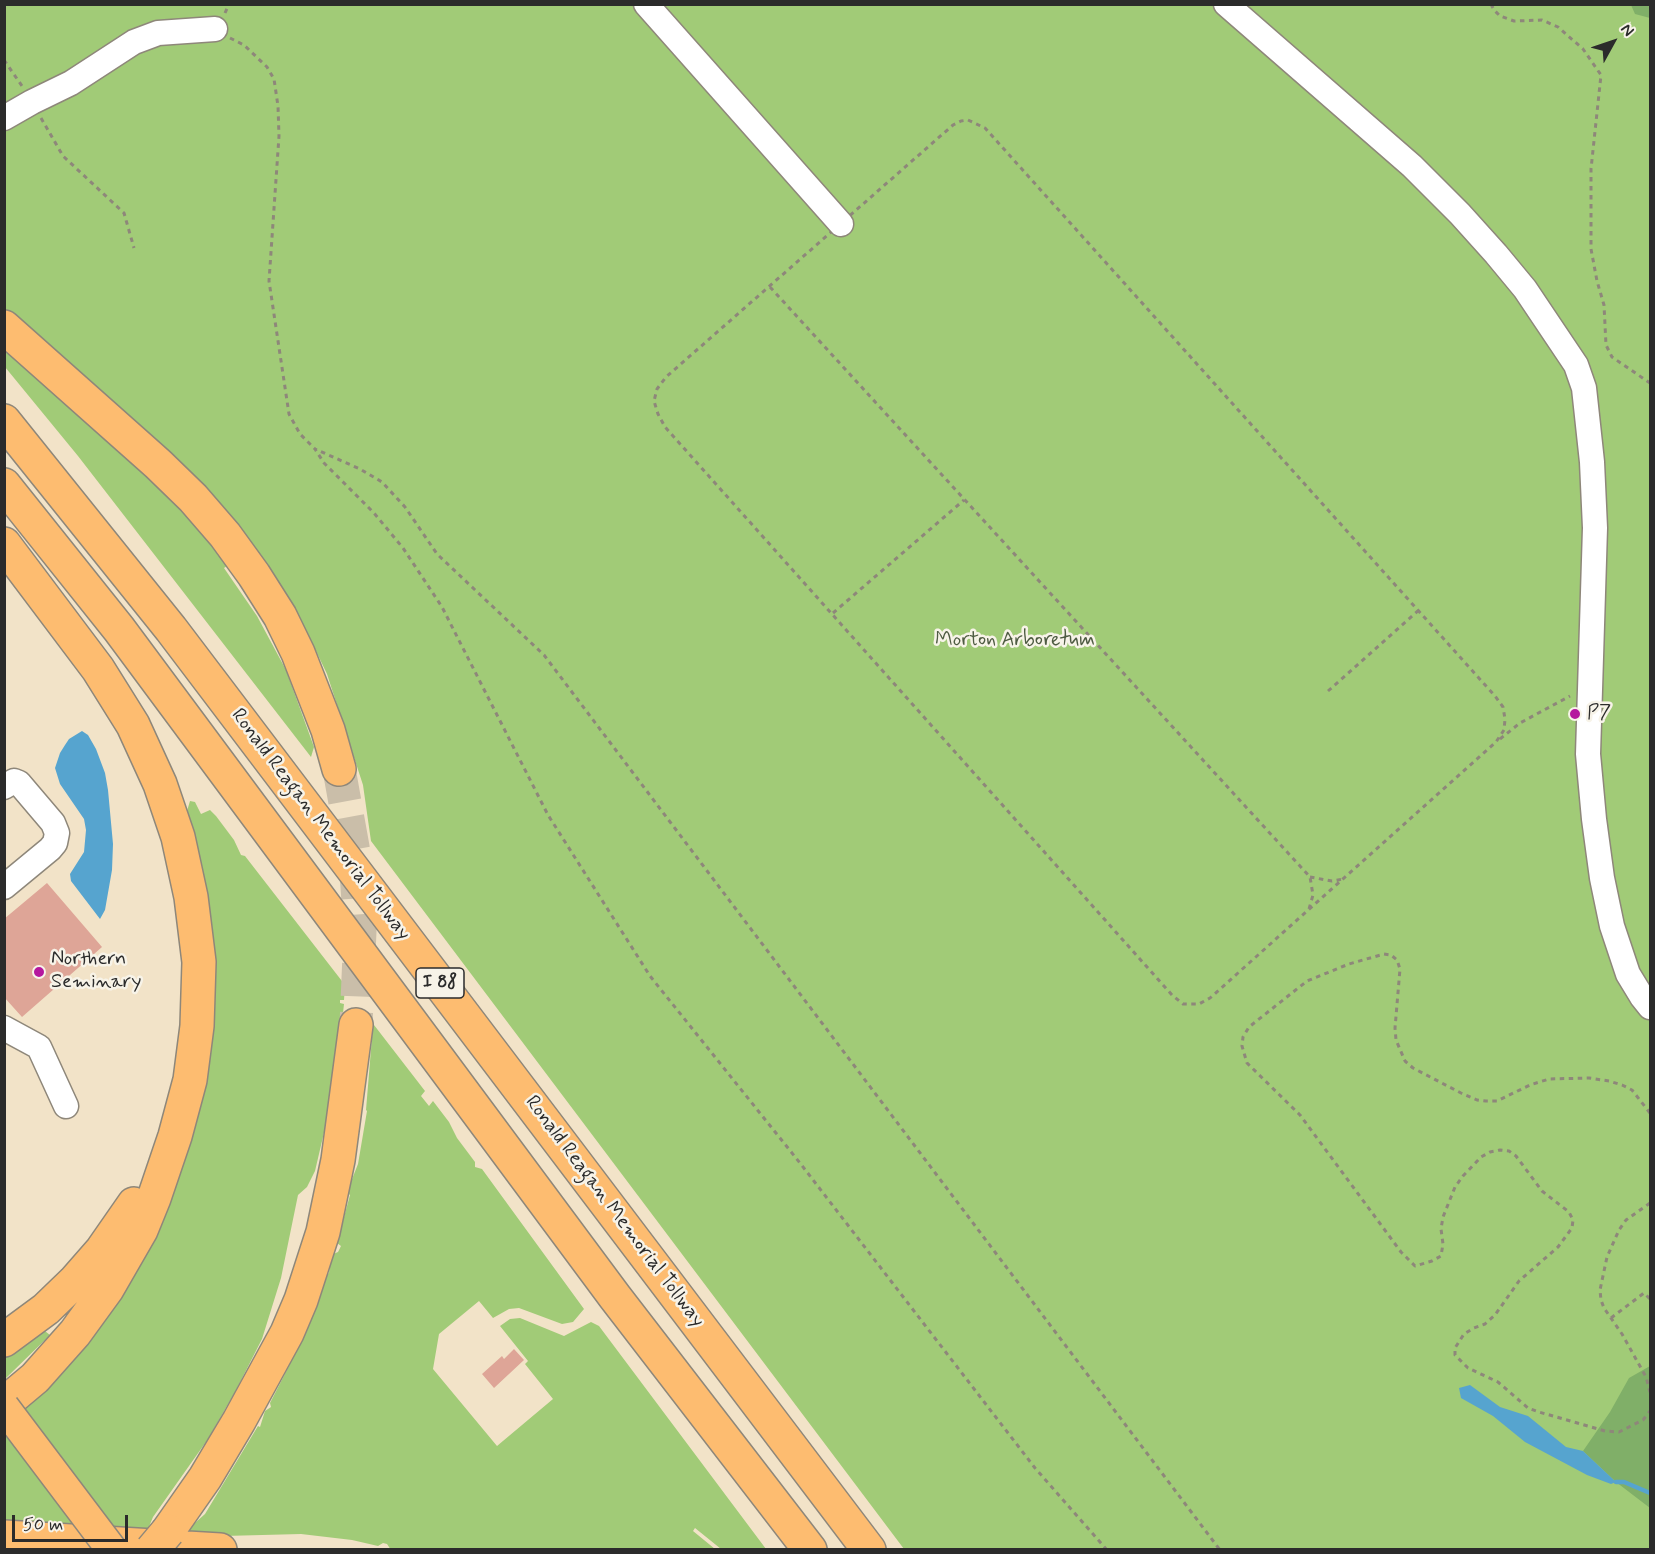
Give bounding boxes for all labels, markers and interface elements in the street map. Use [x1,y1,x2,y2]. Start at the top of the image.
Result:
north arrow [1583,12,1643,72]
text: N [1616,19,1639,41]
park label: Morton Arboretum [935,629,1095,653]
place label: P7 [1587,702,1611,726]
street label: Ronald Reagan Memorial Tollway [225,705,415,945]
marker: P7 [1568,707,1582,721]
place label: Northern Seminary [51,948,141,995]
marker: Northern Seminary [32,965,46,979]
road number: I 88 [416,968,464,998]
street label: Ronald Reagan Memorial Tollway [519,1092,709,1332]
scale bar [15,1503,130,1541]
text: 50 m [23,1513,63,1537]

